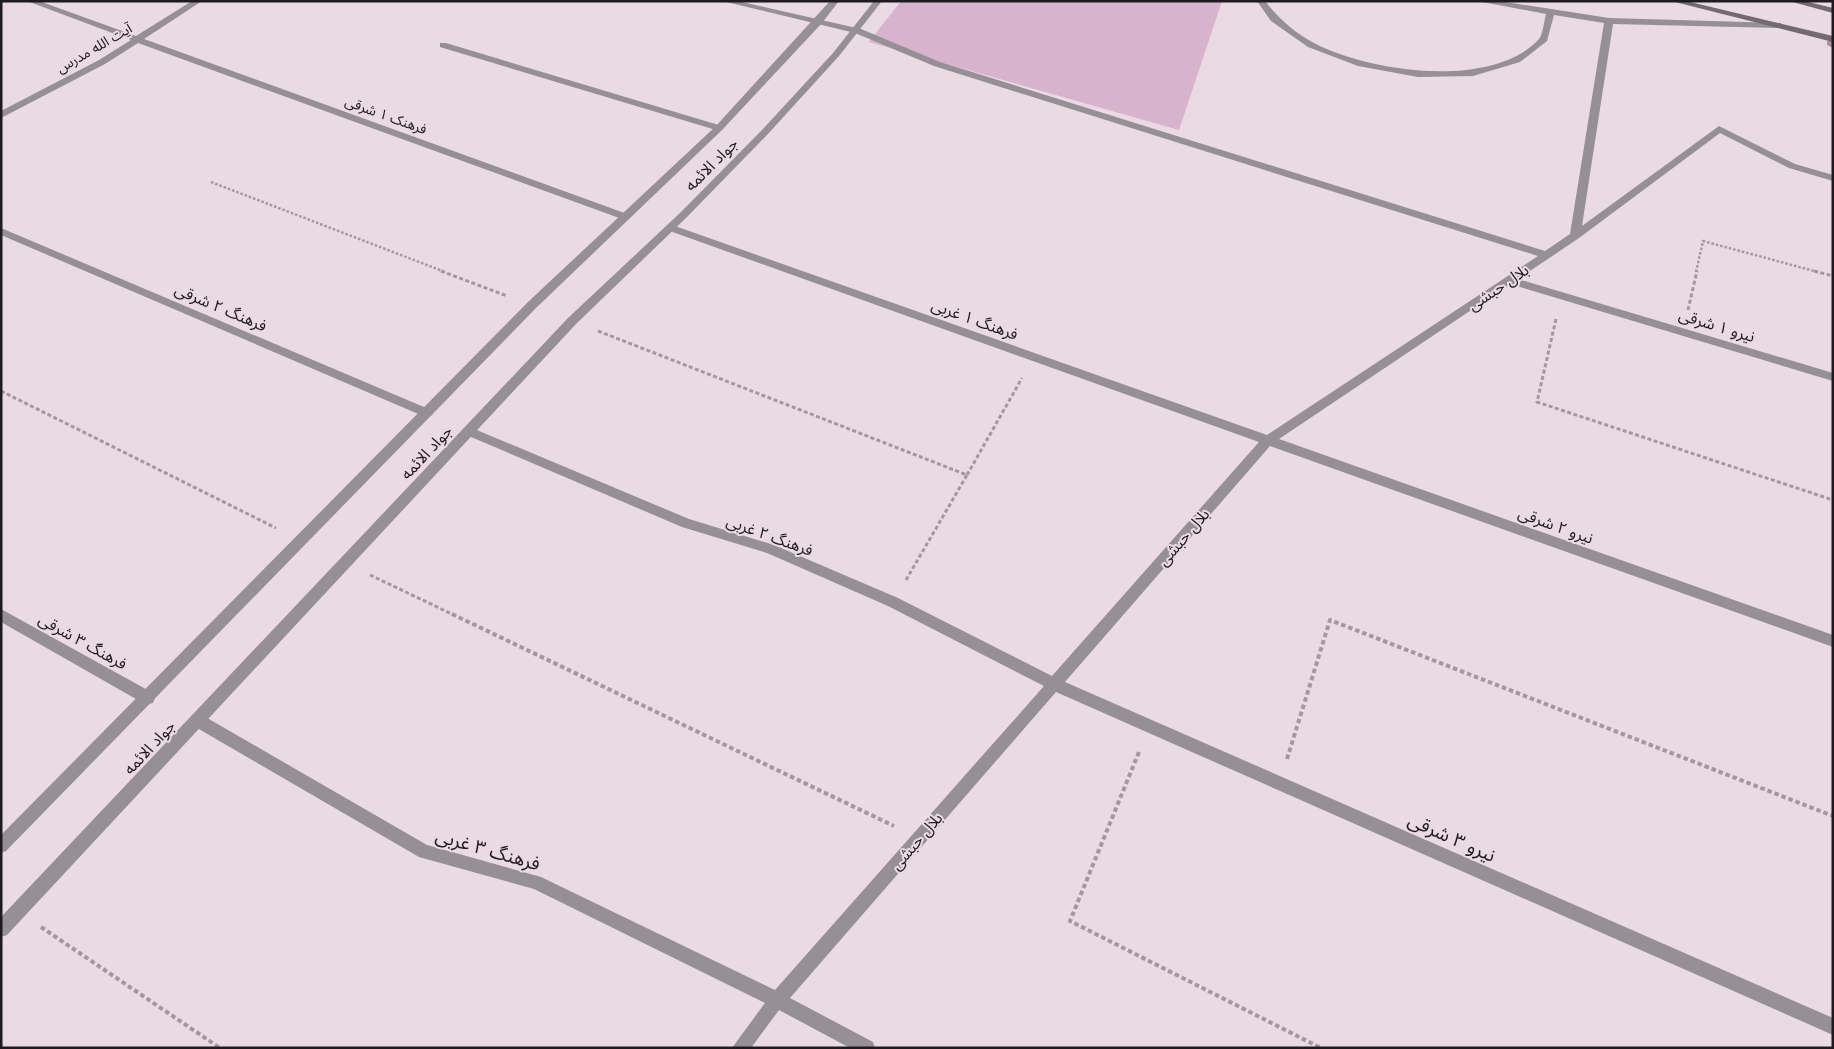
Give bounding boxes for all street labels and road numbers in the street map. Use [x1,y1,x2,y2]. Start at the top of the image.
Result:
street label: آیت الله مدرس [53,19,136,77]
street label: فرهنک ۱ شرقی [343,92,429,138]
street label: جواد الائمه [680,133,742,195]
street label: بلال حبشی [1464,259,1533,316]
street label: فرهنگ ۲ شرقی [172,279,270,335]
street label: فرهنگ ۱ غربی [929,294,1021,344]
street label: نیرو ۱ شرقی [1676,304,1758,346]
street label: جواد الائمه [396,421,456,483]
street label: نیرو ۲ شرقی [1516,502,1596,548]
street label: بلال حبشی [1153,504,1214,570]
street label: فرهنگ ۲ غربی [724,510,816,560]
street label: فرهنگ ۳ شرقی [35,608,131,674]
street label: جواد الائمه [119,716,179,778]
street label: نیرو ۳ شرقی [1404,807,1500,867]
street label: بلال حبشی [886,808,947,874]
street label: فرهنگ ۳ غربی [433,823,543,875]

